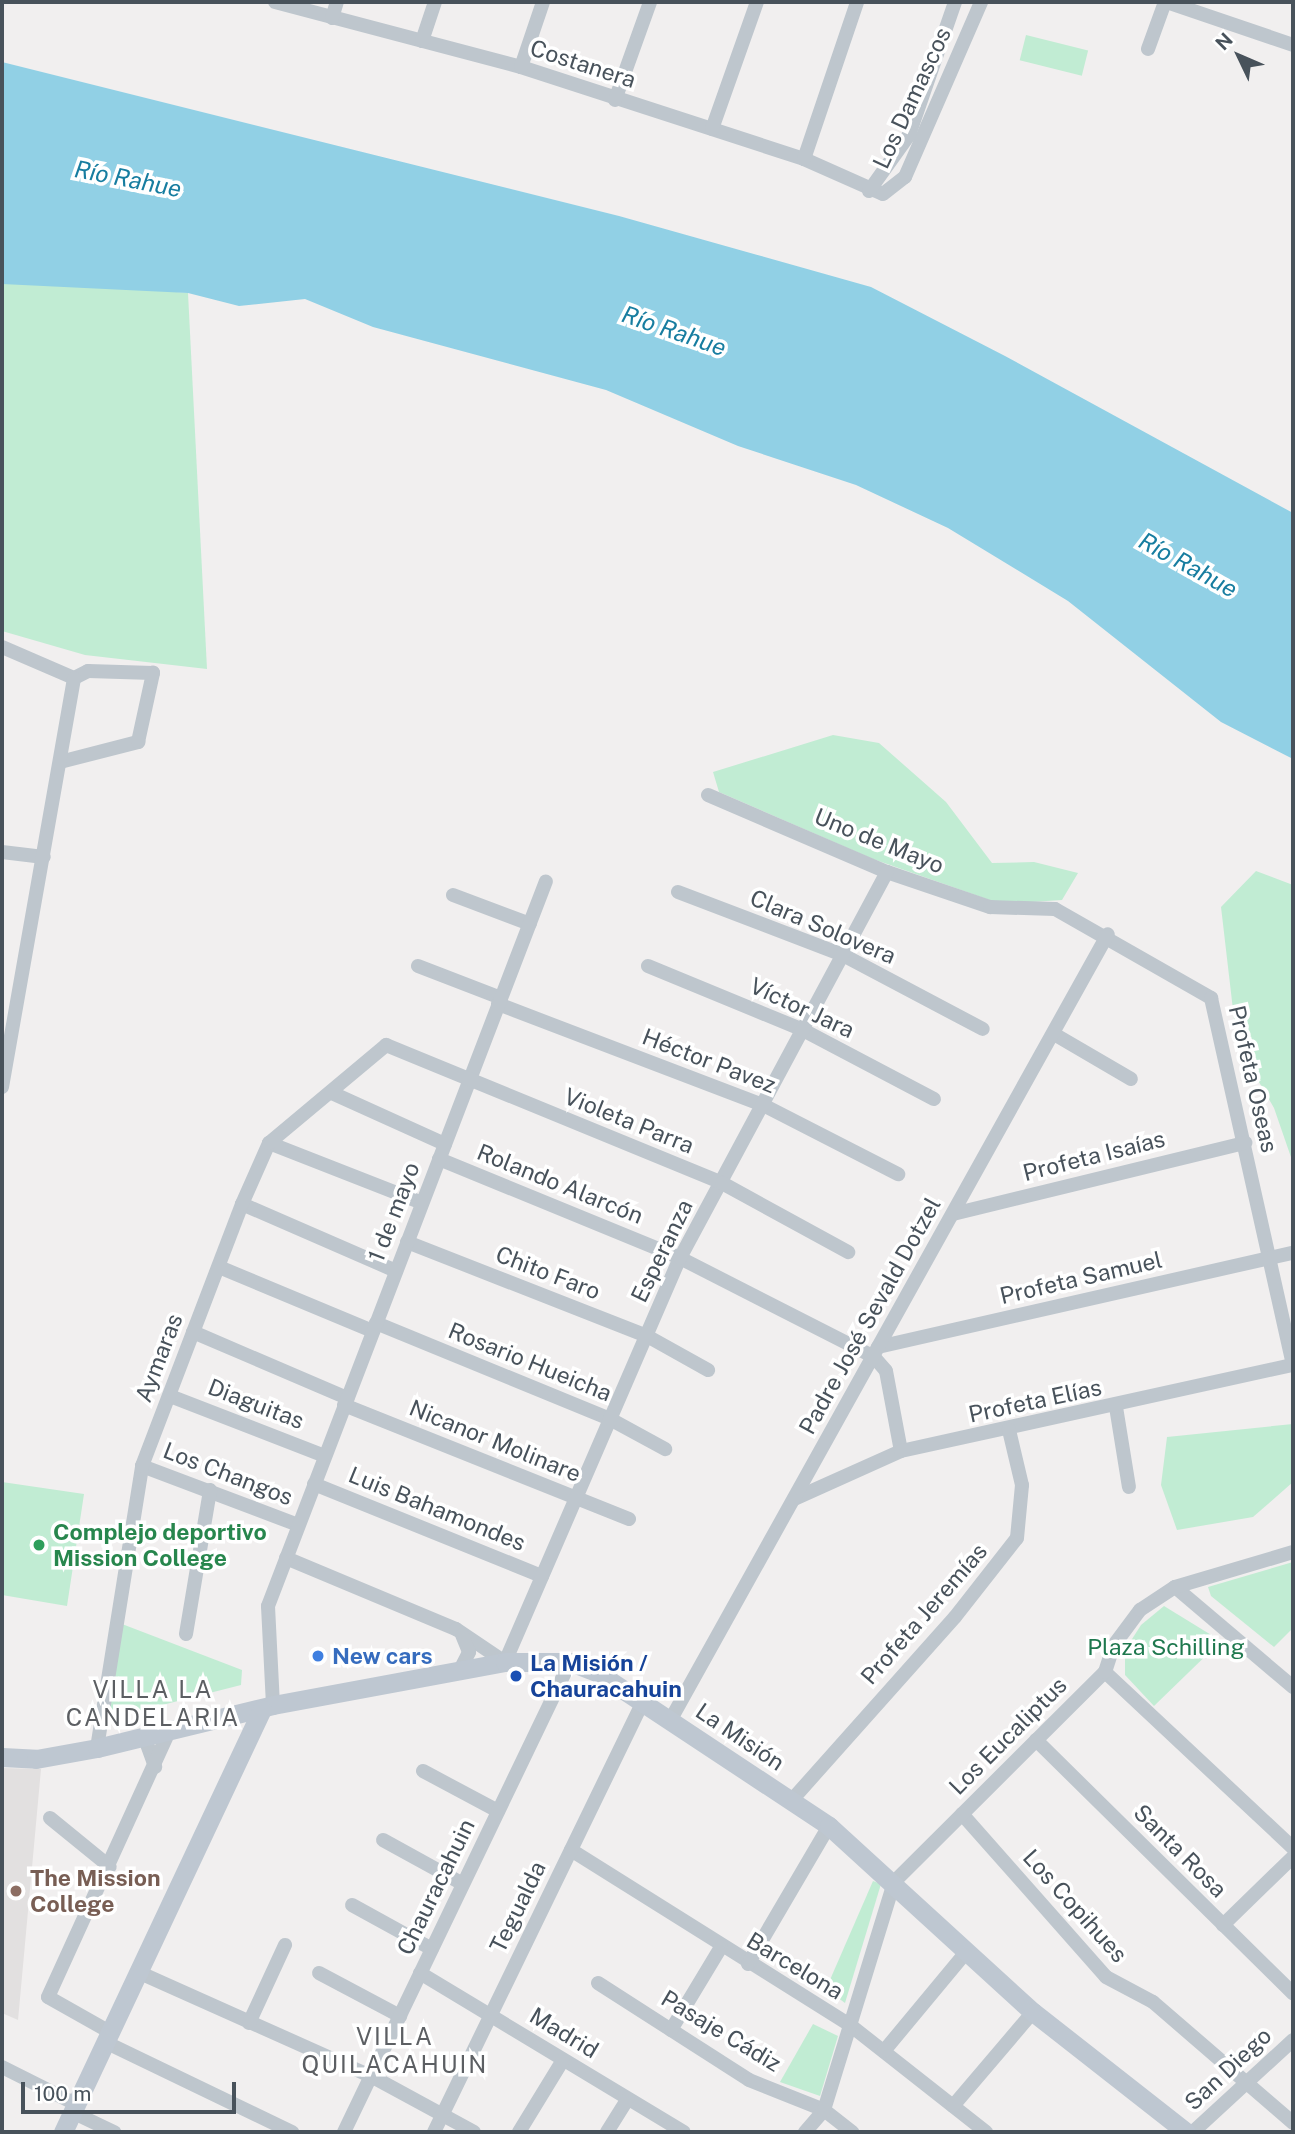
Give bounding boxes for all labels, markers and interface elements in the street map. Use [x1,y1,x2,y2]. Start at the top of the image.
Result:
north arrow [1204,21,1274,91]
street label: Los Damascos [867,23,957,173]
text: N [1211,28,1237,54]
street label: Costanera [527,34,639,94]
water label: Río Rahue [72,155,184,203]
water label: Río Rahue [618,300,730,362]
water label: Río Rahue [1134,526,1242,604]
street label: Uno de Mayo [810,802,948,880]
street label: Clara Solovera [746,884,900,970]
street label: Víctor Jara [745,972,859,1044]
street label: Profeta Oseas [1223,1003,1283,1155]
street label: Héctor Pavez [638,1023,780,1099]
street label: Violeta Parra [560,1082,698,1160]
street label: Profeta Isaías [1020,1125,1168,1187]
street label: Rolando Alarcón [473,1138,647,1230]
street label: 1 de mayo [362,1158,426,1266]
street label: Padre José Sevald Dotzel [793,1193,947,1439]
street label: Esperanza [625,1195,699,1307]
street label: Chito Faro [492,1240,604,1306]
street label: Profeta Samuel [997,1246,1165,1310]
street label: Aymaras [130,1310,188,1406]
street label: Rosario Hueicha [444,1317,616,1407]
street label: Diaguitas [204,1373,308,1435]
street label: Profeta Elías [966,1373,1104,1429]
street label: Nicanor Molinare [405,1394,585,1488]
street label: Los Changos [159,1437,297,1511]
street label: Luis Bahamondes [345,1461,529,1557]
place label: Complejo deportivo Mission College [53,1518,267,1572]
marker: Complejo deportivo Mission College [31,1537,47,1553]
street label: Profeta Jeremías [855,1538,993,1690]
park label: Plaza Schilling [1087,1633,1245,1661]
place label: New cars [332,1642,433,1670]
marker: New cars [310,1648,326,1664]
place label: La Misión / Chauracahuin [530,1649,682,1703]
marker: La Misión / Chauracahuin [508,1668,524,1684]
street label: Los Eucaliptus [943,1671,1073,1801]
district label: VILLA LA CANDELARIA [67,1676,239,1732]
street label: La Misión [690,1697,790,1777]
street label: Santa Rosa [1128,1799,1232,1903]
street label: Chauracahuin [391,1815,481,1959]
street label: Los Copihues [1017,1844,1133,1968]
street label: Tegualda [484,1857,552,1957]
place label: The Mission College [30,1864,161,1918]
marker: The Mission College [8,1883,24,1899]
street label: Barcelona [742,1926,848,2006]
street label: Pasaje Cádiz [656,1984,786,2078]
street label: Madrid [525,2002,603,2064]
street label: San Diego [1179,2022,1277,2116]
district label: VILLA QUILACAHUIN [303,2023,487,2079]
scale bar [24,2068,240,2112]
text: 100 m [34,2081,91,2106]

